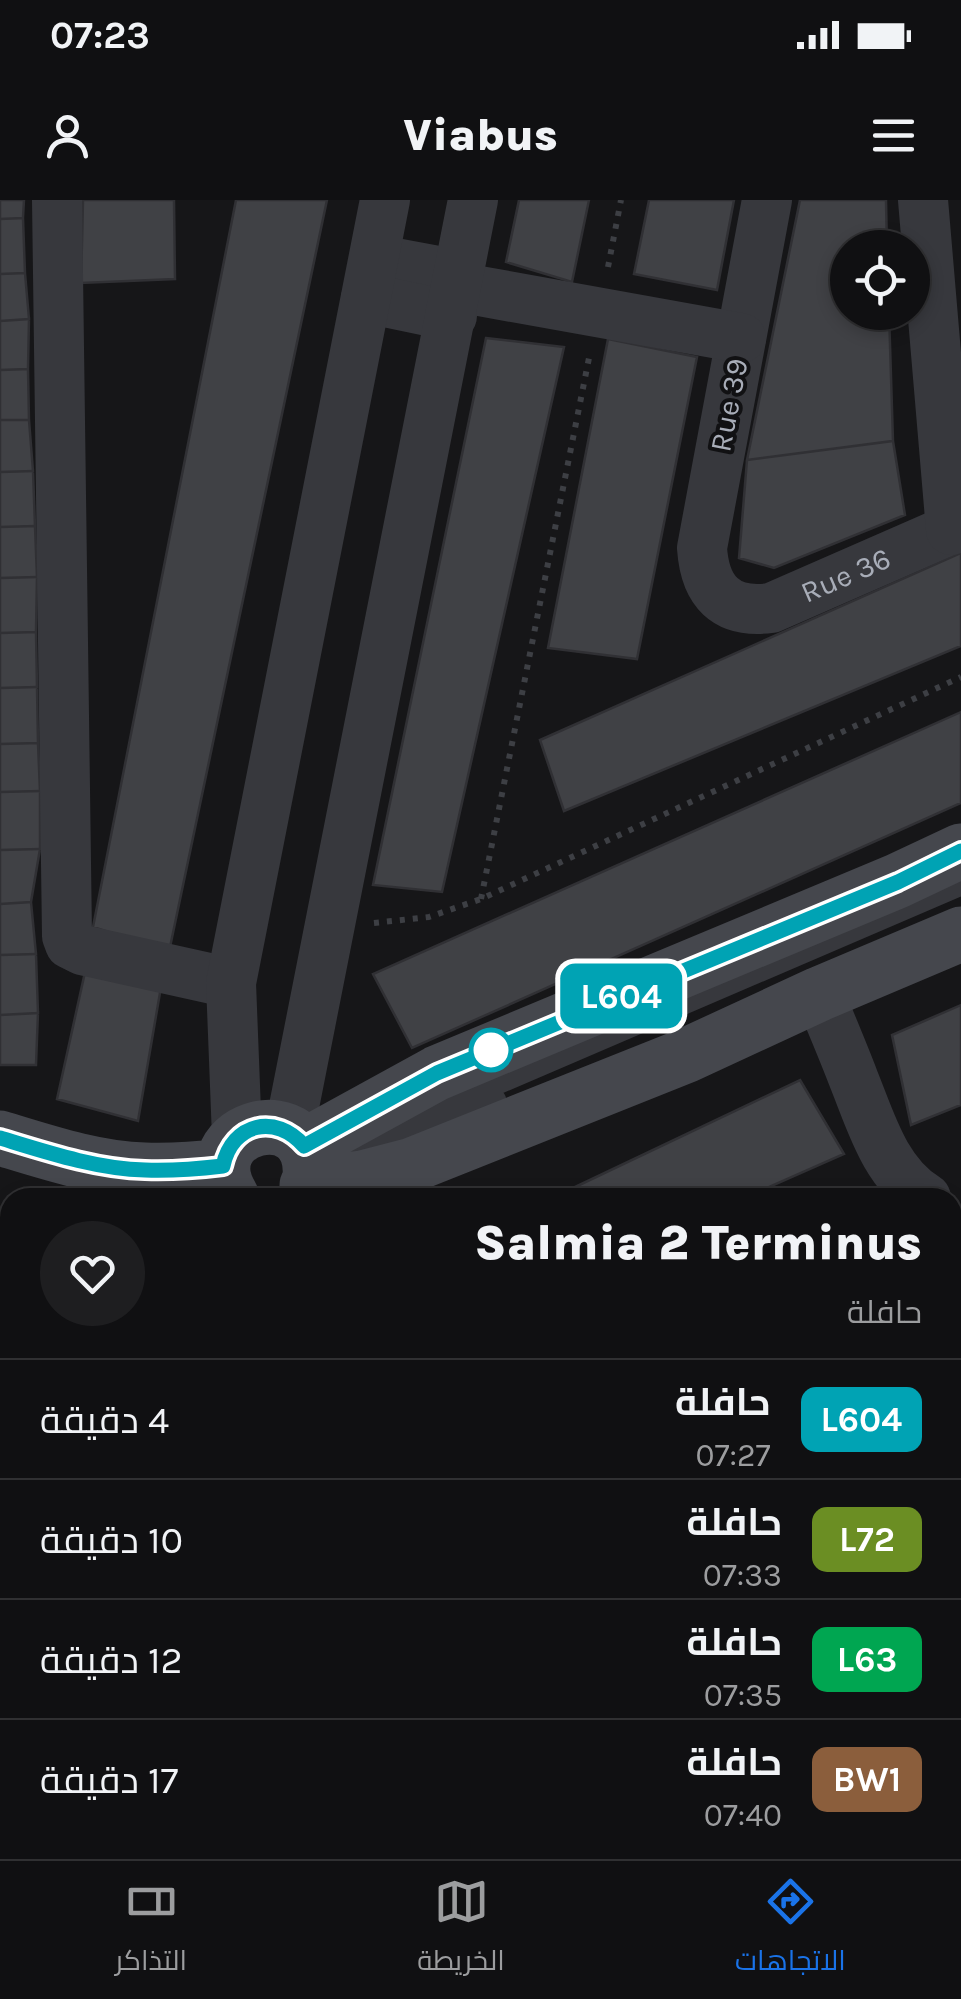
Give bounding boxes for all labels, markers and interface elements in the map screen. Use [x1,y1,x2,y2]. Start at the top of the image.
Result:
text: 07:23 [50,13,150,58]
icon: person [40,108,95,163]
icon: menu [866,108,921,163]
text: Viabus [403,109,558,161]
map controls [830,230,930,330]
button: locate [830,230,930,330]
street label: Rue 39 [702,355,756,455]
street label: Rue 36 [795,540,896,611]
line badge: L604 [551,964,691,1028]
text: L604 [580,976,662,1017]
unlabelled marker [470,1029,512,1071]
text: Salmia 2 Terminus [474,1215,922,1271]
button: heart [40,1221,145,1326]
text: حافلة [847,1294,922,1331]
text: حافلة [675,1380,771,1425]
text: 4 دقيقة [40,1398,169,1443]
text: L604 [821,1399,902,1440]
text: 07:27 [696,1437,771,1474]
text: حافلة [686,1500,782,1545]
text: 10 دقيقة [40,1518,183,1563]
text: L72 [839,1519,895,1560]
text: 07:33 [703,1557,782,1594]
text: حافلة [686,1620,782,1665]
text: 12 دقيقة [40,1638,182,1683]
text: L63 [837,1639,897,1680]
text: 07:35 [704,1677,782,1714]
text: حافلة [686,1740,782,1785]
text: 17 دقيقة [40,1758,178,1803]
text: BW1 [833,1759,901,1800]
text: 07:40 [704,1797,782,1834]
tab: التذاكر [115,1874,187,1986]
tab: الخريطة [417,1874,505,1986]
tab: الاتجاهات [735,1874,846,1986]

